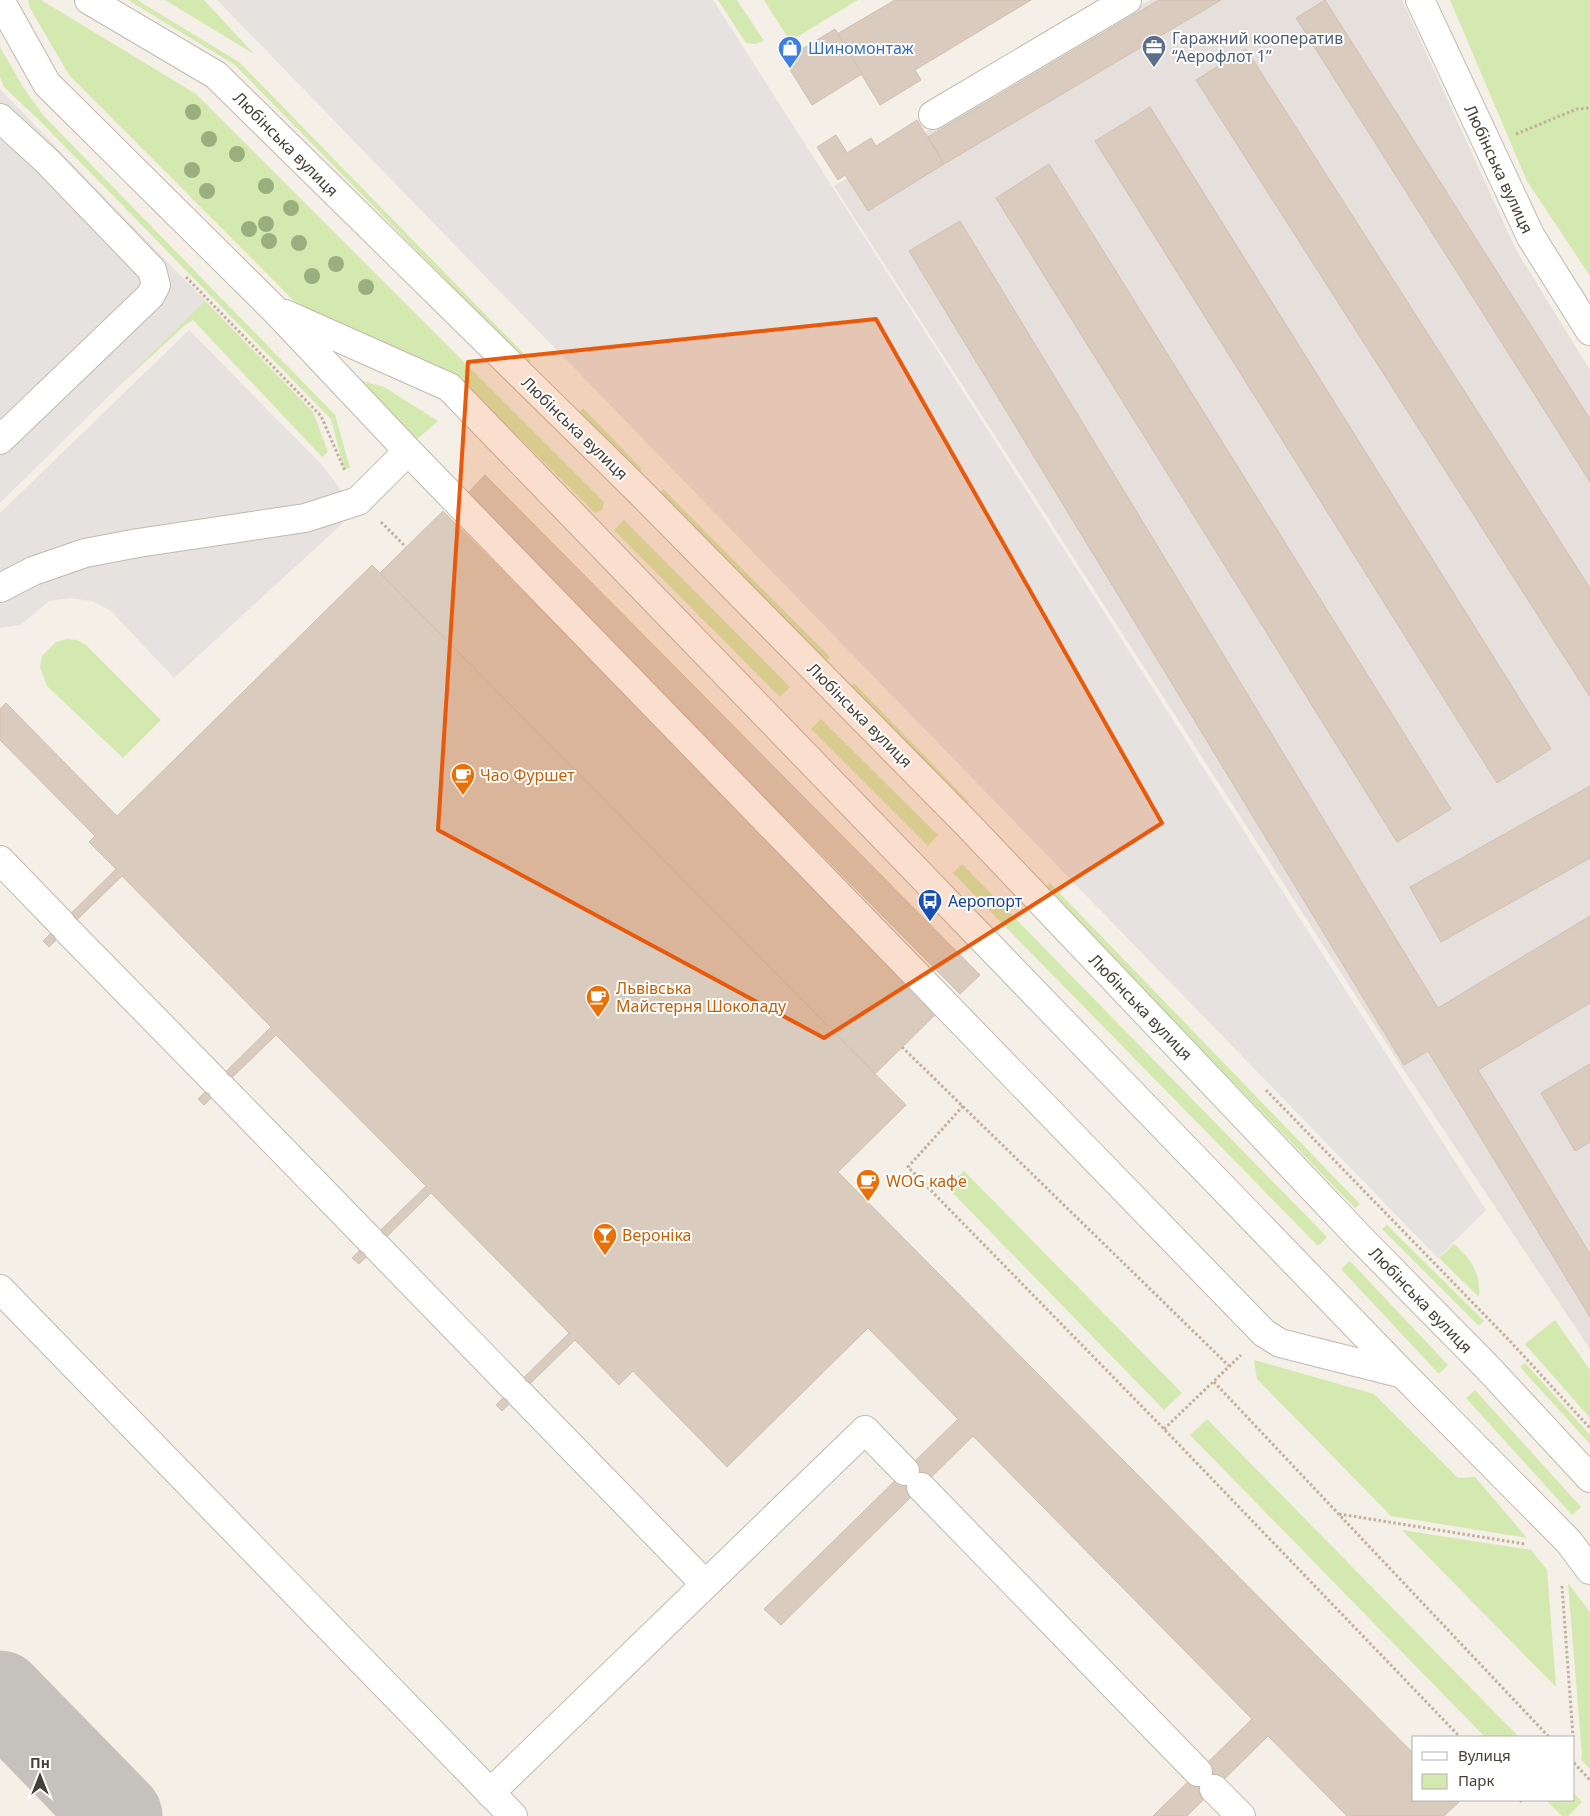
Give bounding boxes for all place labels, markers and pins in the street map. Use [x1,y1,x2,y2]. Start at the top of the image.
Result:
place label: Гаражний кооператив “Аерофлот 1” [1172,27,1343,67]
office icon: Гаражний кооператив “Аерофлот 1” [1141,34,1167,68]
shop icon: Шиномонтаж [777,35,803,69]
place label: Шиномонтаж [808,37,914,59]
cafe icon: Чао Фуршет [450,762,476,796]
place label: Чао Фуршет [480,764,575,786]
bus stop icon: Аеропорт [917,888,943,922]
place label: Аеропорт [948,890,1023,912]
place label: Львівська Майстерня Шоколаду [616,977,787,1017]
cafe icon: Львівська Майстерня Шоколаду [585,984,611,1018]
cafe icon: WOG кафе [855,1168,881,1202]
place label: WOG кафе [886,1170,967,1192]
bar icon: Вероніка [592,1222,618,1256]
place label: Вероніка [622,1224,691,1246]

